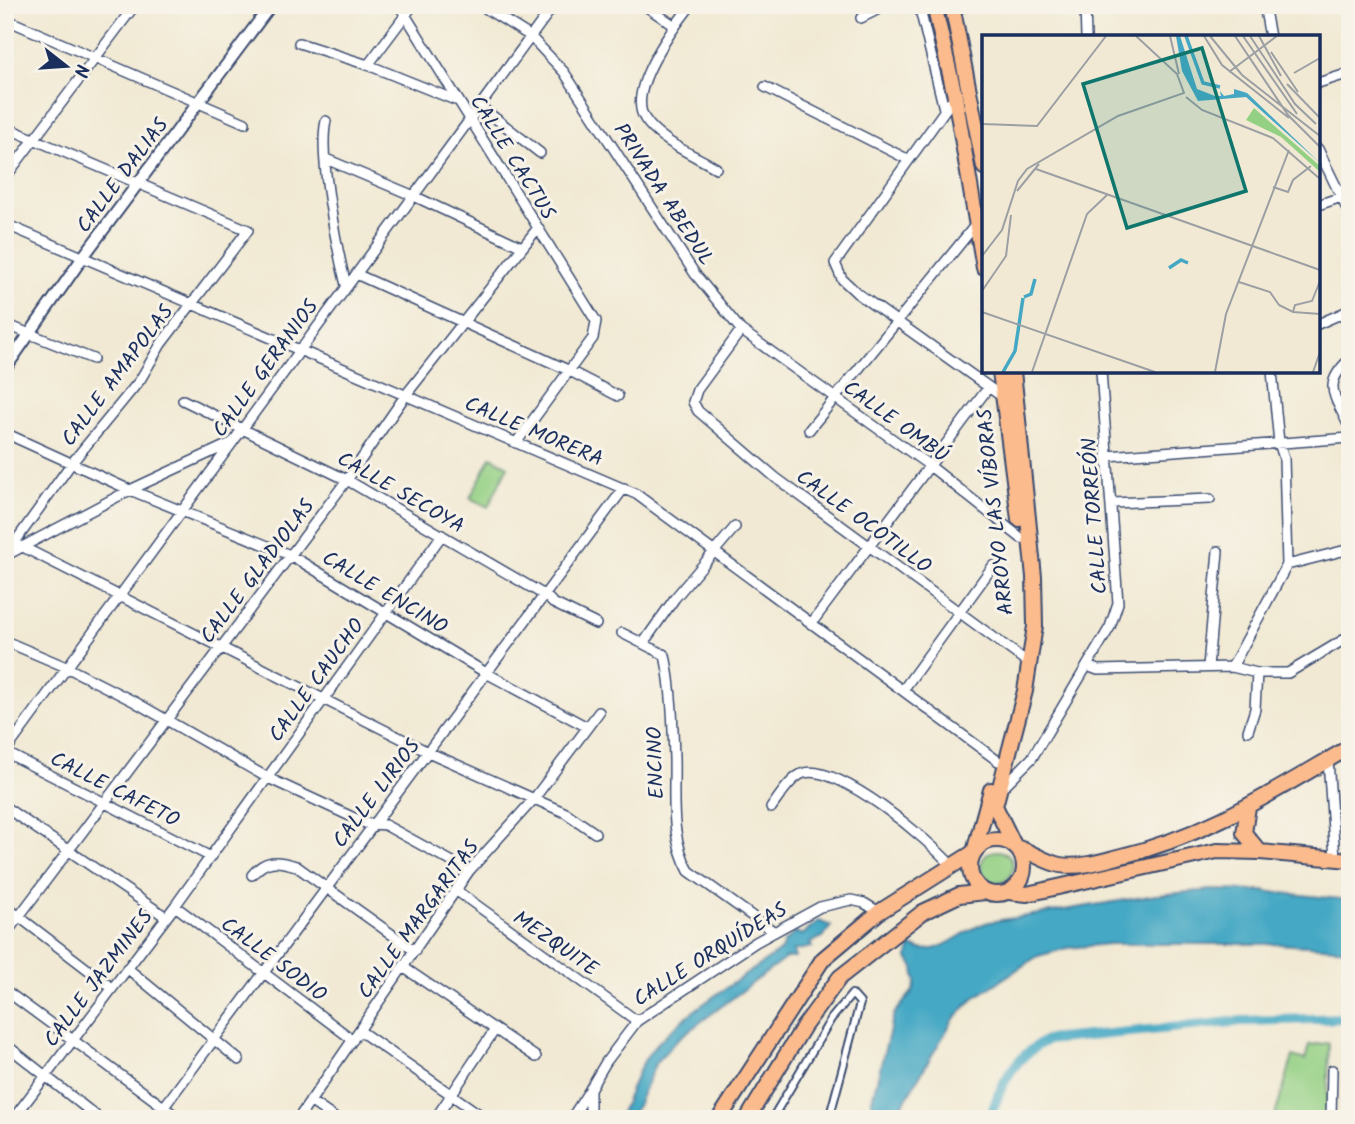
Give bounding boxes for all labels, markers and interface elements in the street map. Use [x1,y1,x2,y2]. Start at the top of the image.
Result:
north arrow [32,32,102,102]
inset map [982,35,1320,373]
text: N [64,60,96,81]
street label: CALLE CACTUS [460,89,563,227]
street label: CALLE DALIAS [69,111,178,241]
street label: PRIVADA ABEDUL [604,117,721,273]
street label: CALLE GERANIOS [205,293,328,445]
street label: CALLE AMAPOLAS [54,298,183,454]
street label: CALLE OMBÚ [835,372,955,472]
street label: CALLE MORERA [459,388,608,476]
street label: ARROYO LAS VÍBORAS [969,407,1024,617]
street label: CALLE TORREÓN [1074,436,1117,595]
street label: CALLE SECOYA [330,443,470,543]
street label: CALLE OCOTILLO [788,462,938,583]
street label: CALLE GLADIOLAS [193,492,324,651]
street label: CALLE ENCINO [315,543,454,644]
street label: CALLE CAUCHO [261,612,374,750]
street label: ENCINO [639,726,674,800]
street label: CALLE LIRIOS [325,732,429,856]
street label: CALLE CAFETO [44,743,185,837]
street label: CALLE MARGARITAS [350,833,488,1006]
street label: CALLE ORQUÍDEAS [627,895,794,1016]
street label: CALLE JAZMINES [36,903,162,1055]
street label: MEZQUITE [506,903,605,986]
street label: CALLE SODIO [213,909,333,1011]

